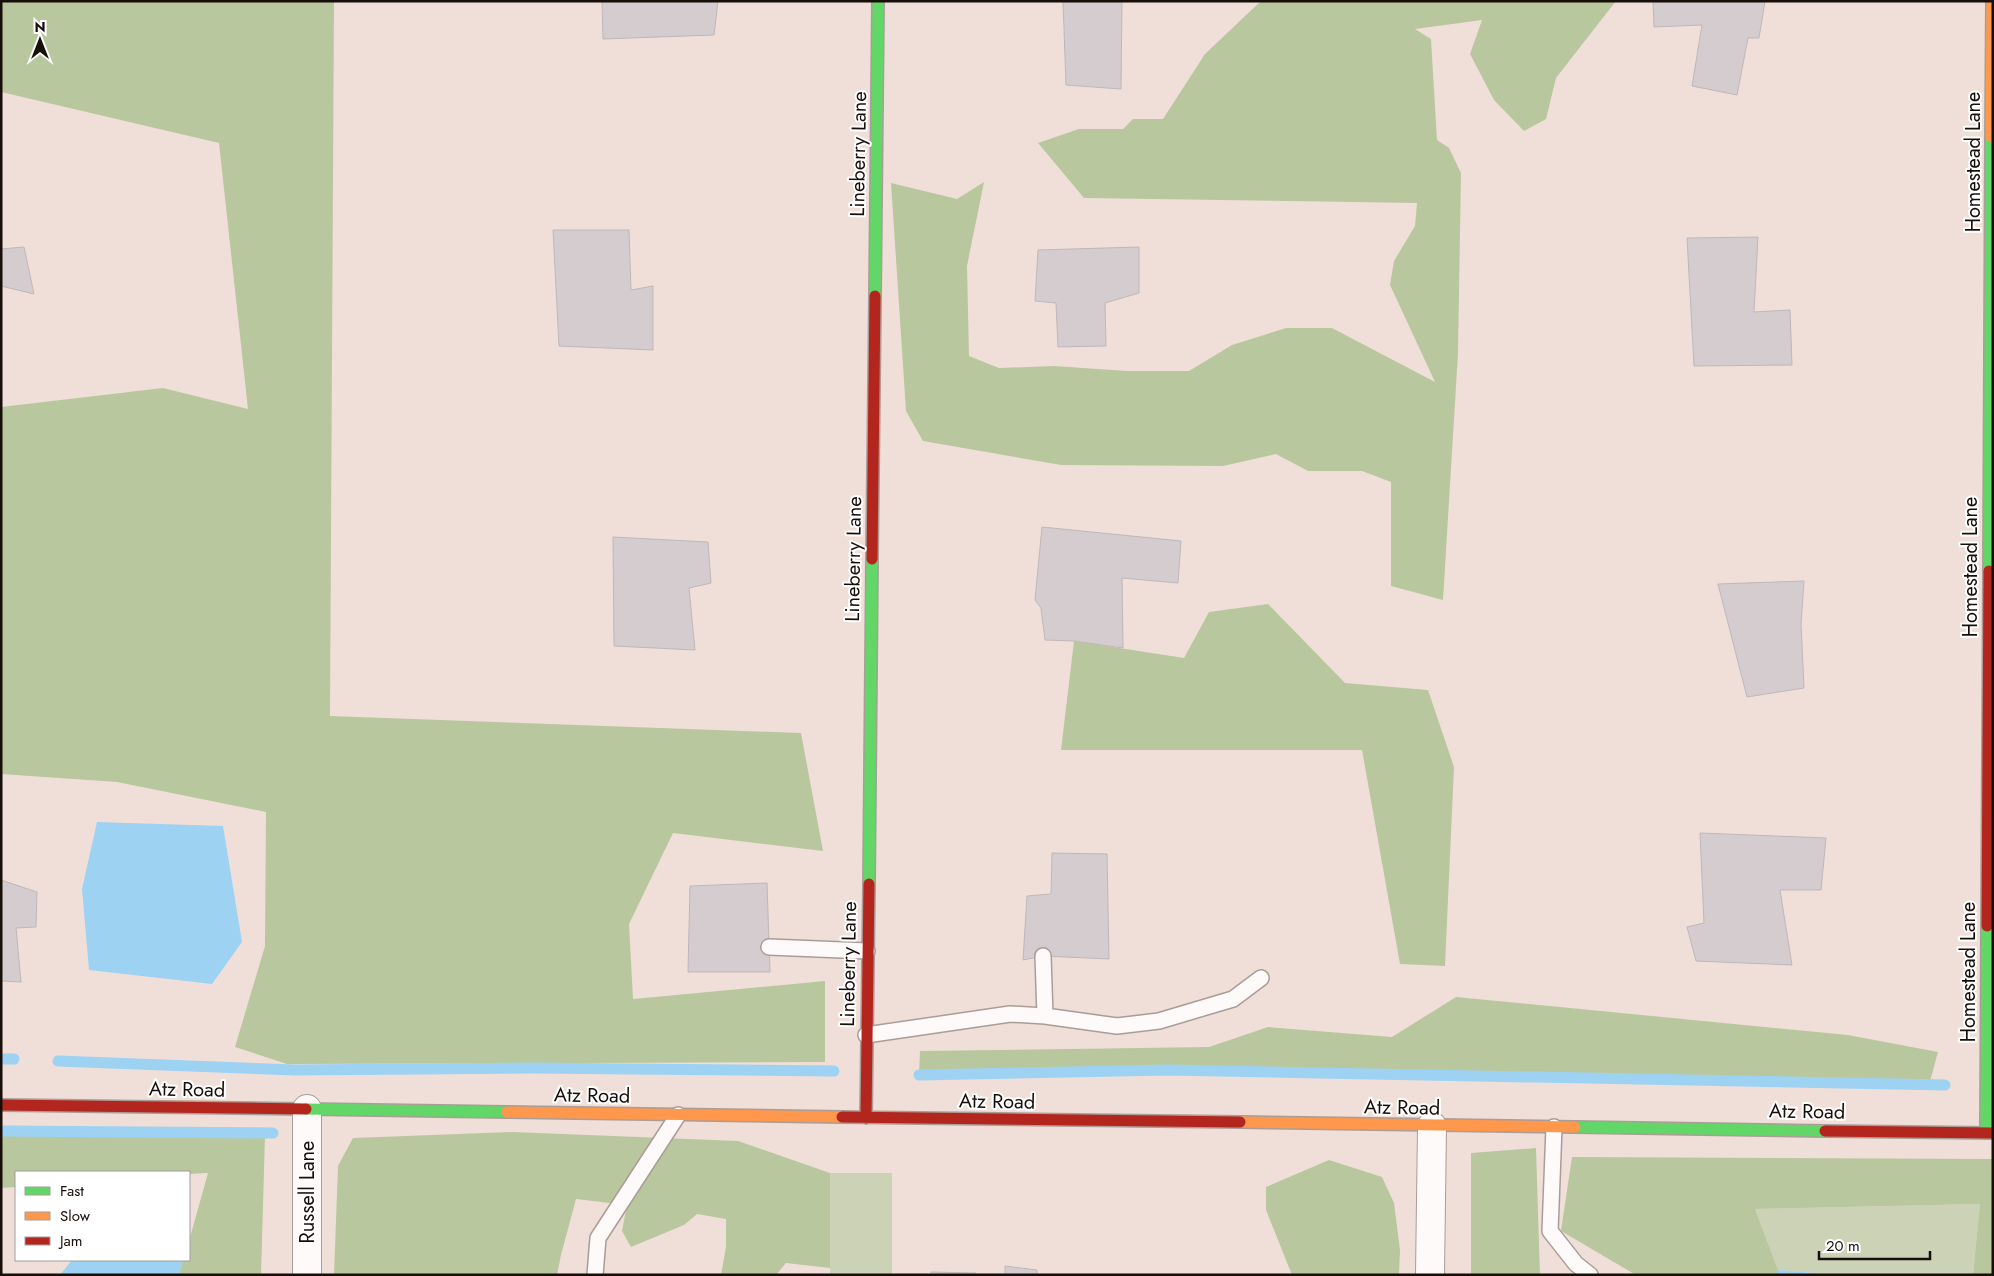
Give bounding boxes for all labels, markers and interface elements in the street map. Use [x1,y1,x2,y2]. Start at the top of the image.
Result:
north arrow [15,15,65,65]
text: N [34,17,46,37]
street label: Lineberry Lane [843,91,874,217]
street label: Homestead Lane [1959,92,1988,232]
street label: Lineberry Lane [838,496,869,622]
street label: Homestead Lane [1956,497,1985,637]
street label: Lineberry Lane [833,901,864,1027]
street label: Homestead Lane [1954,902,1983,1042]
street label: Atz Road [149,1074,225,1105]
street label: Atz Road [554,1080,630,1111]
street label: Atz Road [959,1086,1035,1117]
street label: Atz Road [1364,1092,1440,1123]
street label: Atz Road [1769,1096,1845,1127]
street label: Russell Lane [293,1141,322,1243]
legend [15,1171,190,1261]
text: Fast [60,1180,84,1202]
text: Slow [60,1205,91,1227]
scale bar [1819,1228,1930,1260]
text: Jam [58,1230,83,1252]
text: 20 m [1826,1235,1860,1257]

